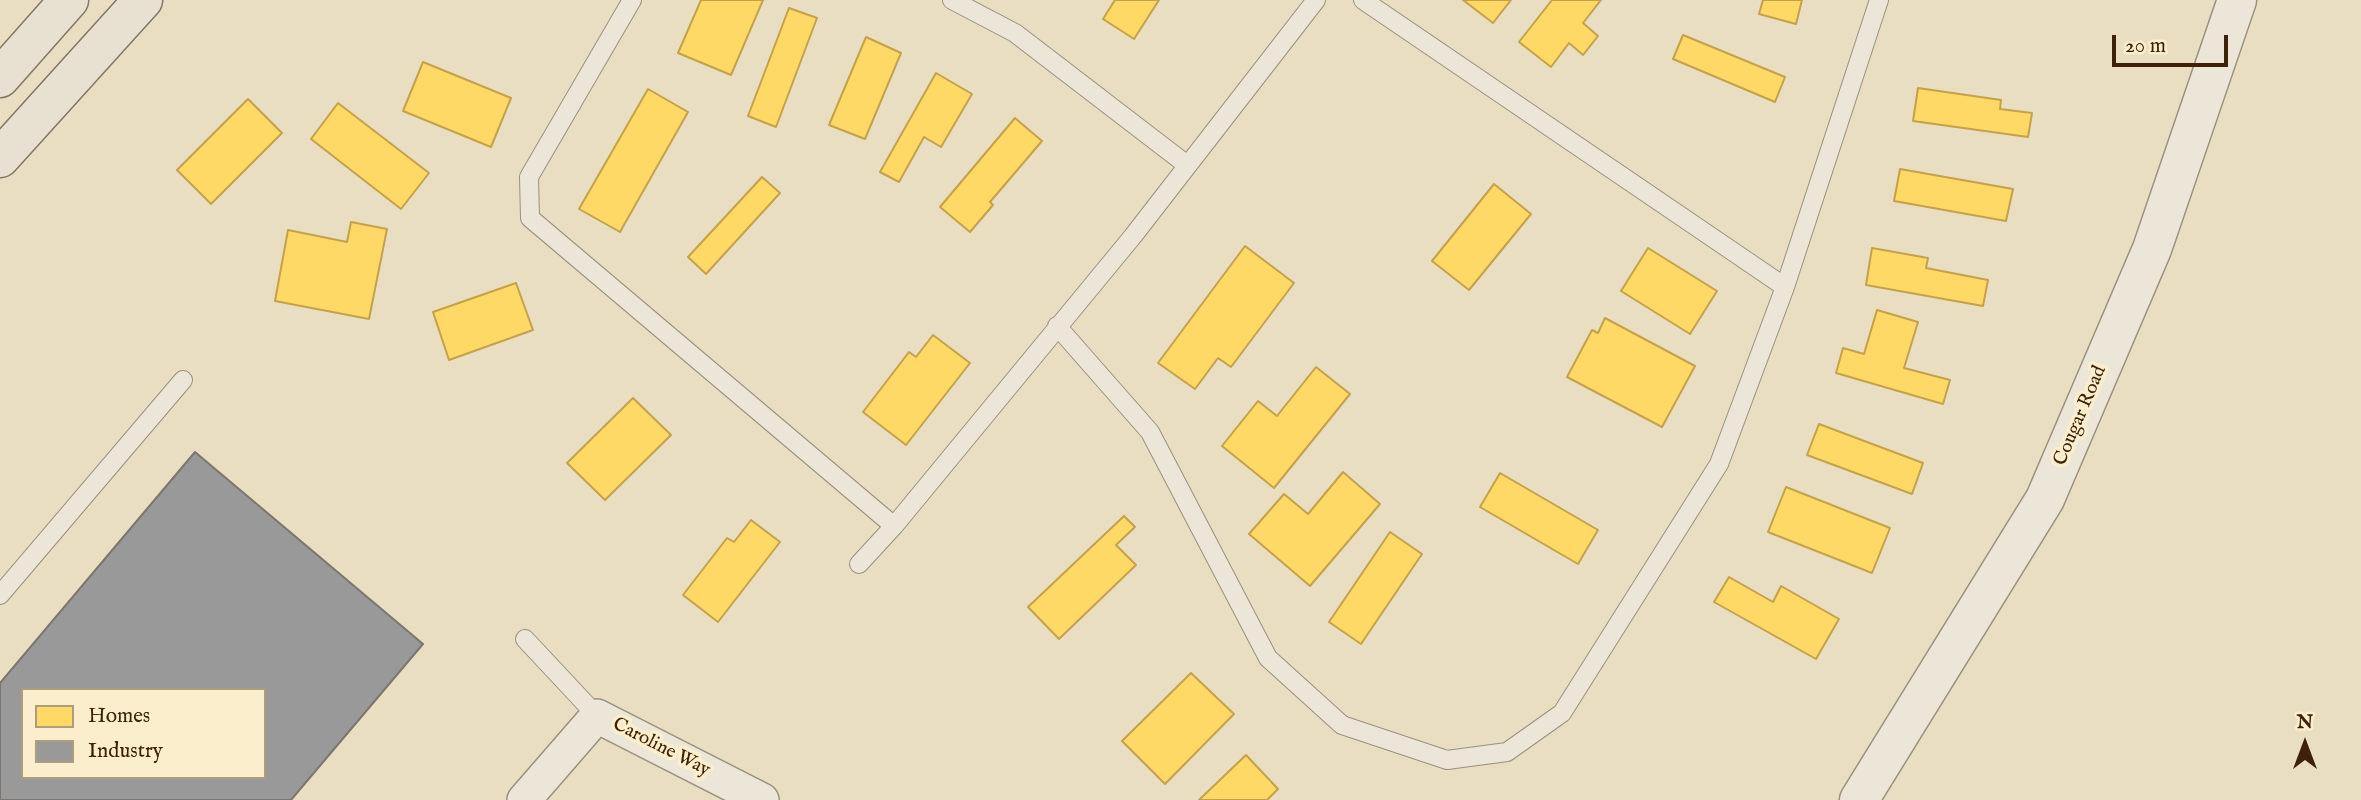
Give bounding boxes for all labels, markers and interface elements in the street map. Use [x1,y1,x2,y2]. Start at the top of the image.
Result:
scale bar [2116,21,2232,65]
text: 20 m [2125,33,2166,60]
street label: Cougar Road [2050,363,2112,469]
legend [21,688,266,779]
text: Homes [88,703,150,730]
north arrow [2270,709,2340,779]
text: N [2297,711,2313,735]
street label: Caroline Way [608,714,714,782]
text: Industry [88,738,163,765]

